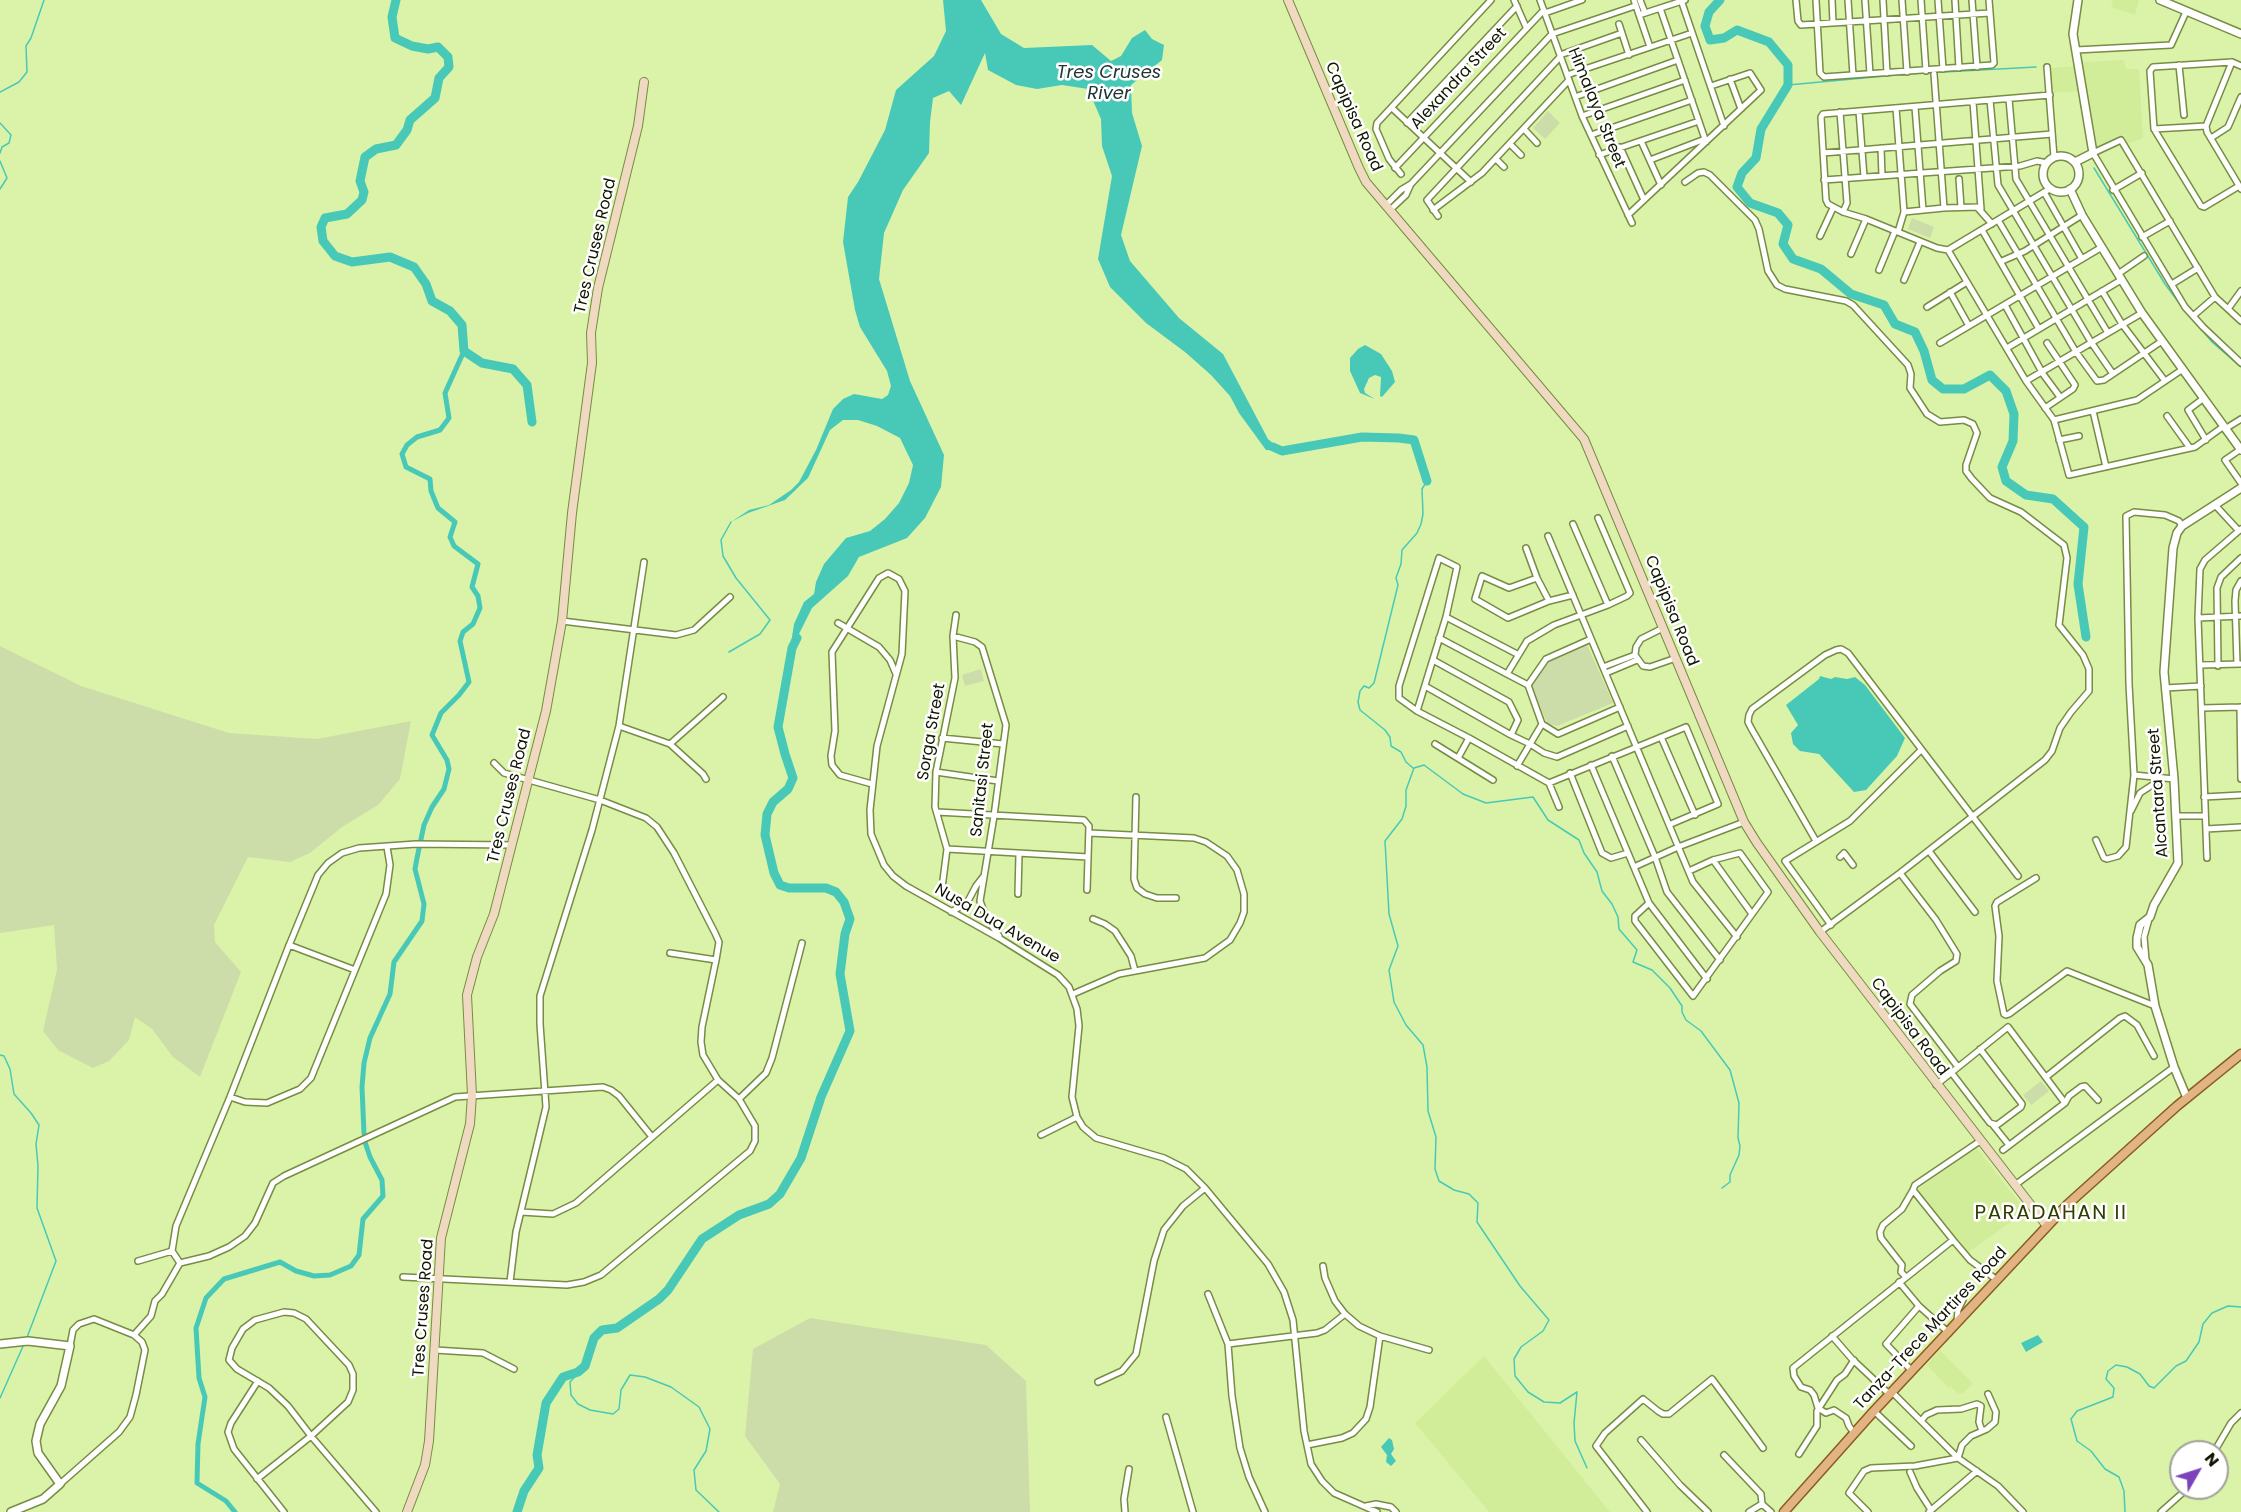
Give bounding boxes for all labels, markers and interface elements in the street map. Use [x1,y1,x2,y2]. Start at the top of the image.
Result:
street label: Alexandra Street [1407,24,1511,134]
street label: Himalaya Street [1563,45,1629,171]
street label: Capipisa Road [1320,59,1386,175]
water label: Tres Cruses River [1057,62,1161,104]
street label: Tres Cruses Road [571,176,621,316]
street label: Capipisa Road [1640,553,1702,669]
street label: Sorga Street [914,682,950,782]
street label: Sanitasi Street [967,722,999,838]
street label: Tres Cruses Road [484,727,536,865]
street label: Alcantara Street [2145,727,2173,859]
street label: Nusa Dua Avenue [931,880,1063,968]
street label: Capipisa Road [1866,974,1952,1080]
district label: PARADAHAN II [1975,1202,2127,1226]
street label: Tres Cruses Road [410,1238,438,1378]
street label: Tanza-Trece Martires Road [1850,1244,2012,1414]
north arrow [2169,1440,2229,1500]
text: N [2199,1448,2225,1472]

